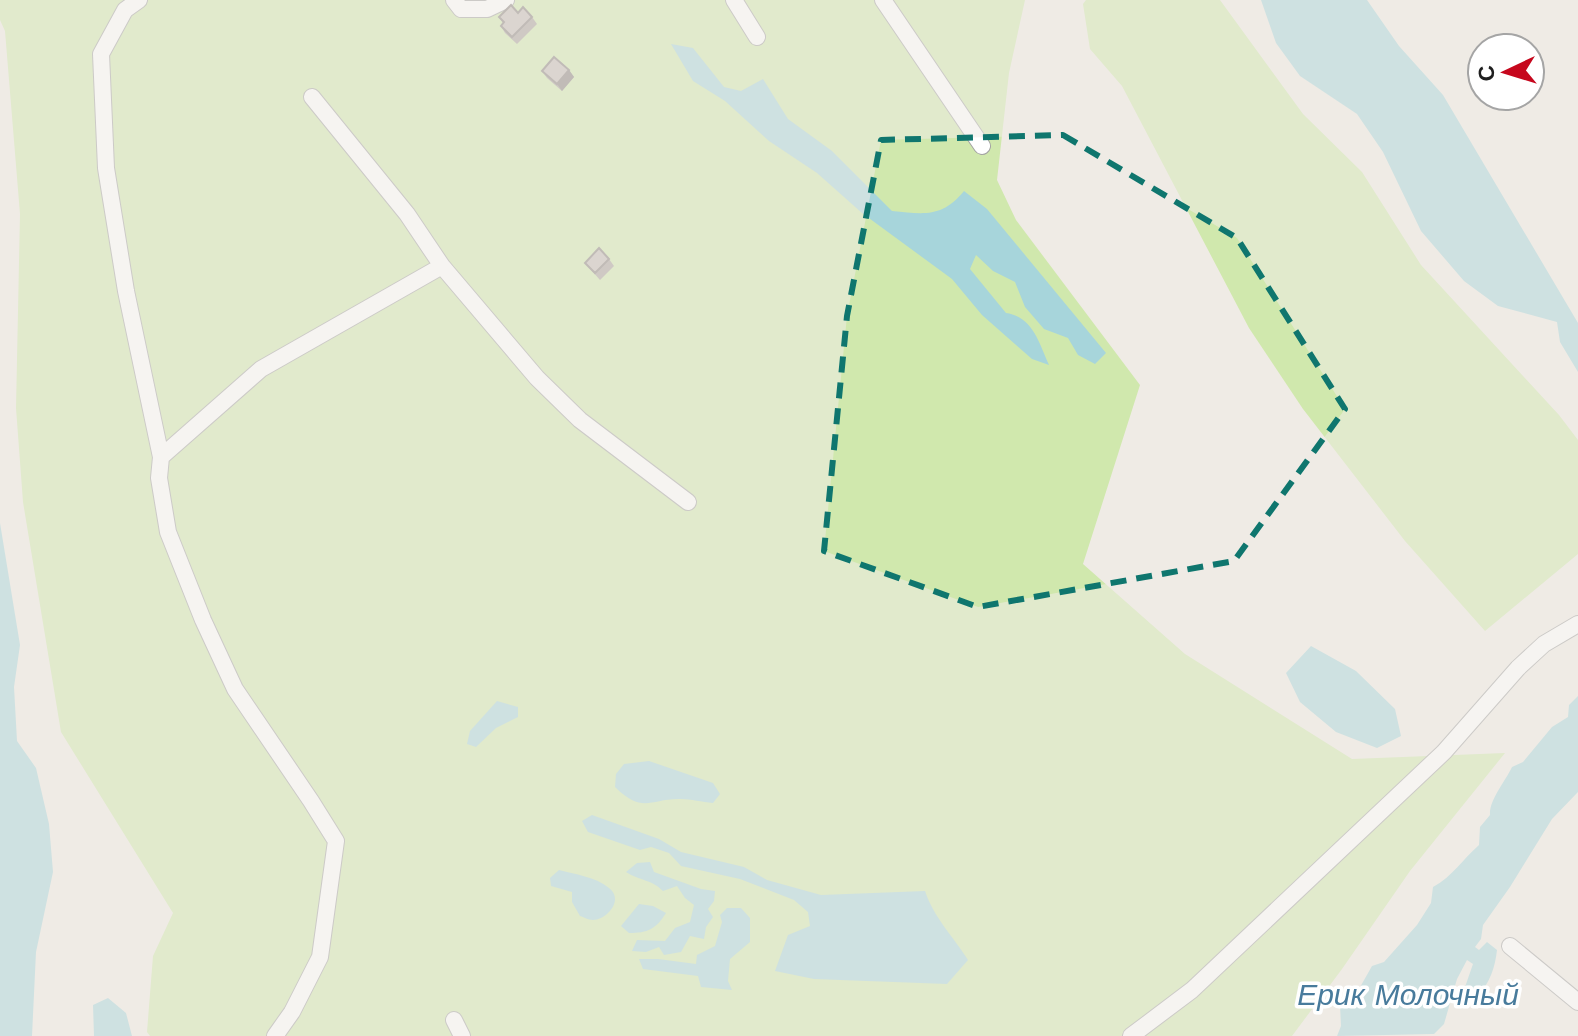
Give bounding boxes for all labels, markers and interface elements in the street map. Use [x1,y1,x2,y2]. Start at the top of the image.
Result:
north arrow [1466,32,1546,112]
text: С [1474,64,1500,82]
water label: Ерик Молочный [1297,977,1519,1012]

